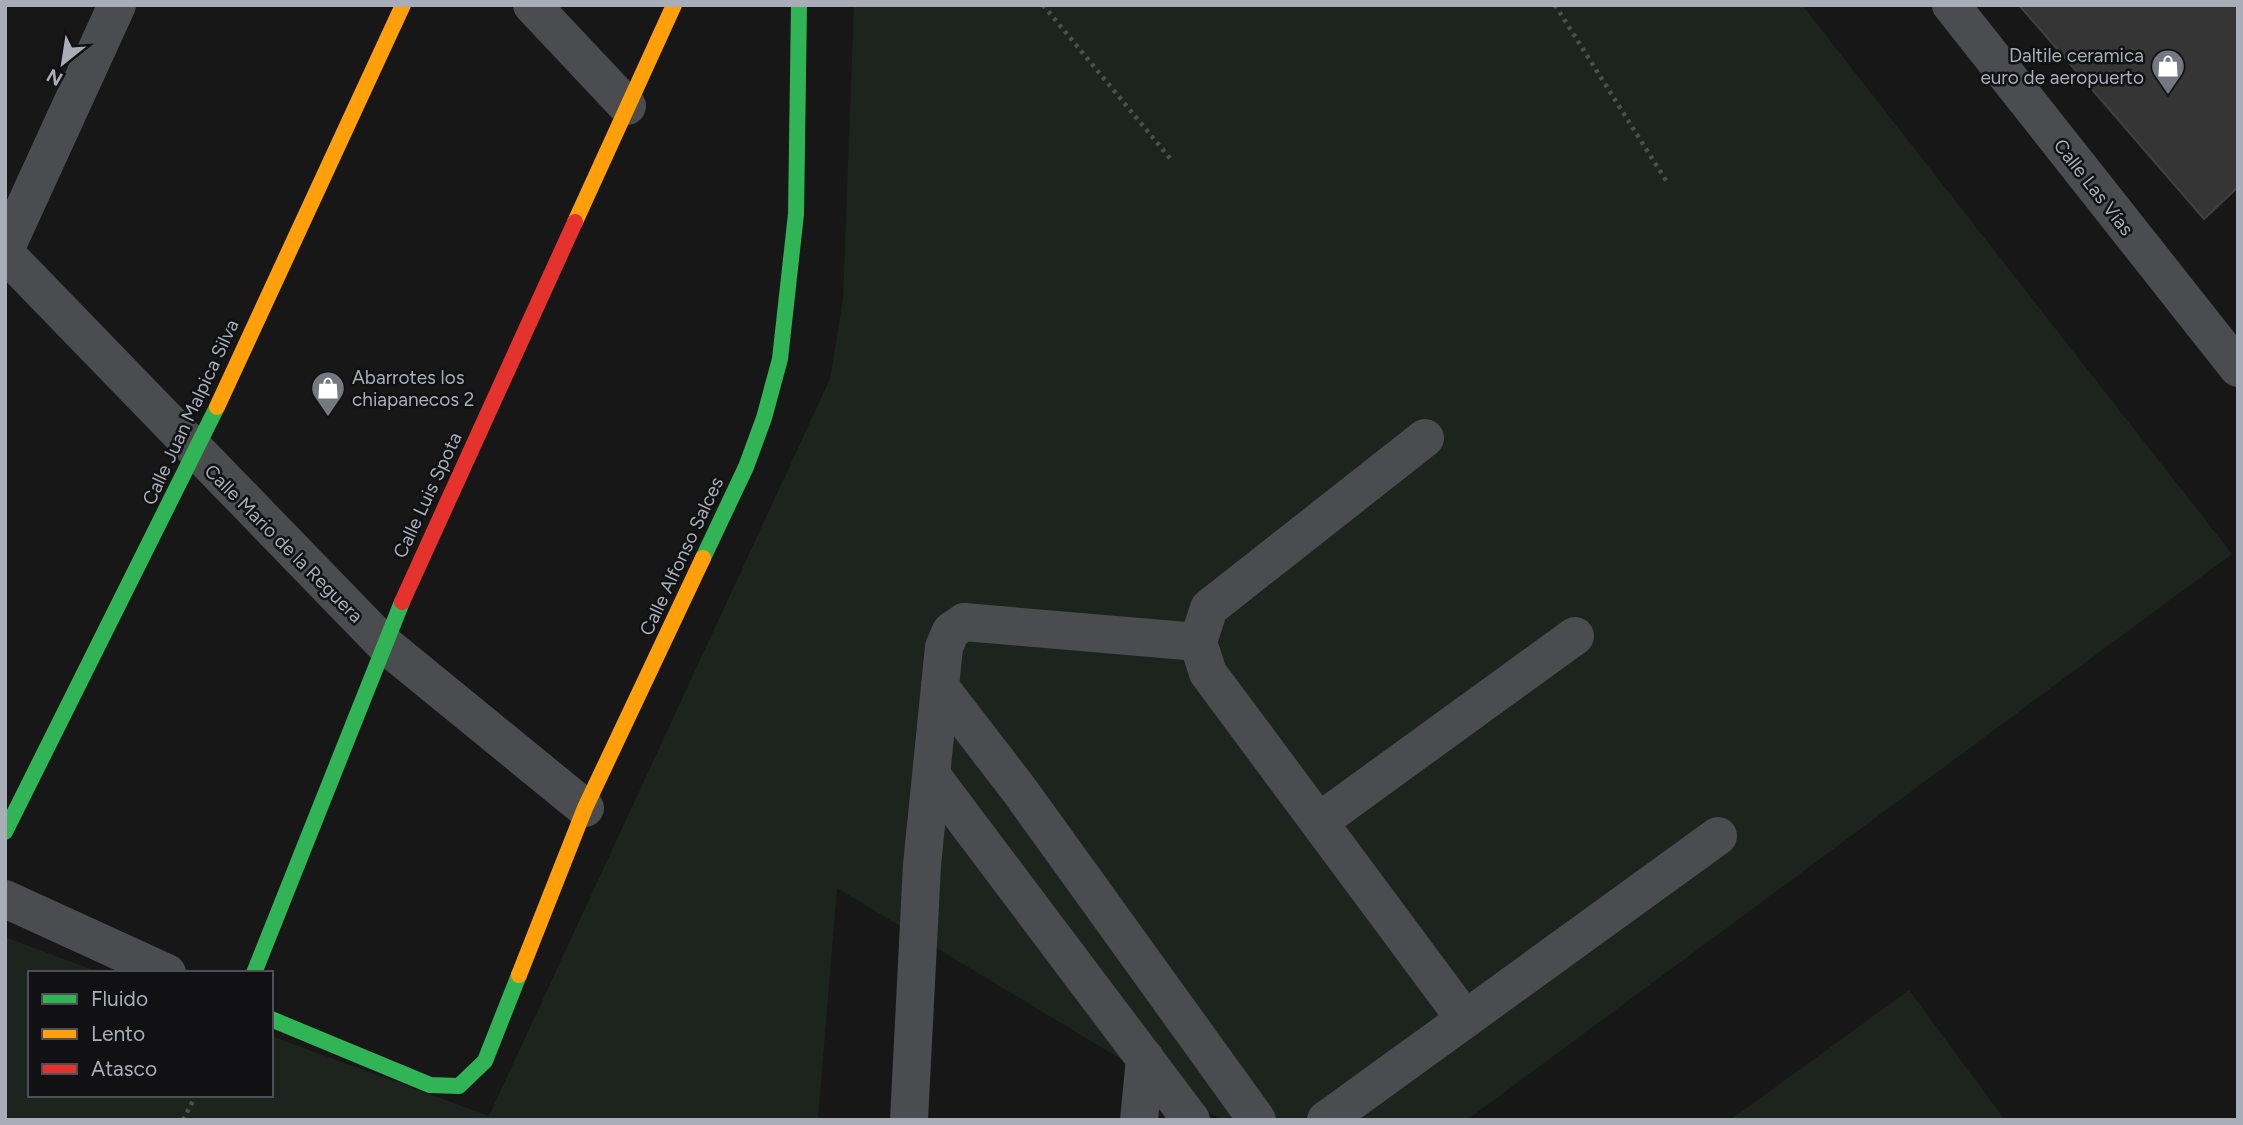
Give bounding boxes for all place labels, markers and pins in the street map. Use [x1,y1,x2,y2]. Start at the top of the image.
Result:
place label: Daltile ceramica euro de aeropuerto [1980,44,2144,89]
shop icon: Daltile ceramica euro de aeropuerto [2149,47,2187,96]
place label: Abarrotes los chiapanecos 2 [352,366,474,411]
shop icon: Abarrotes los chiapanecos 2 [309,369,347,418]

